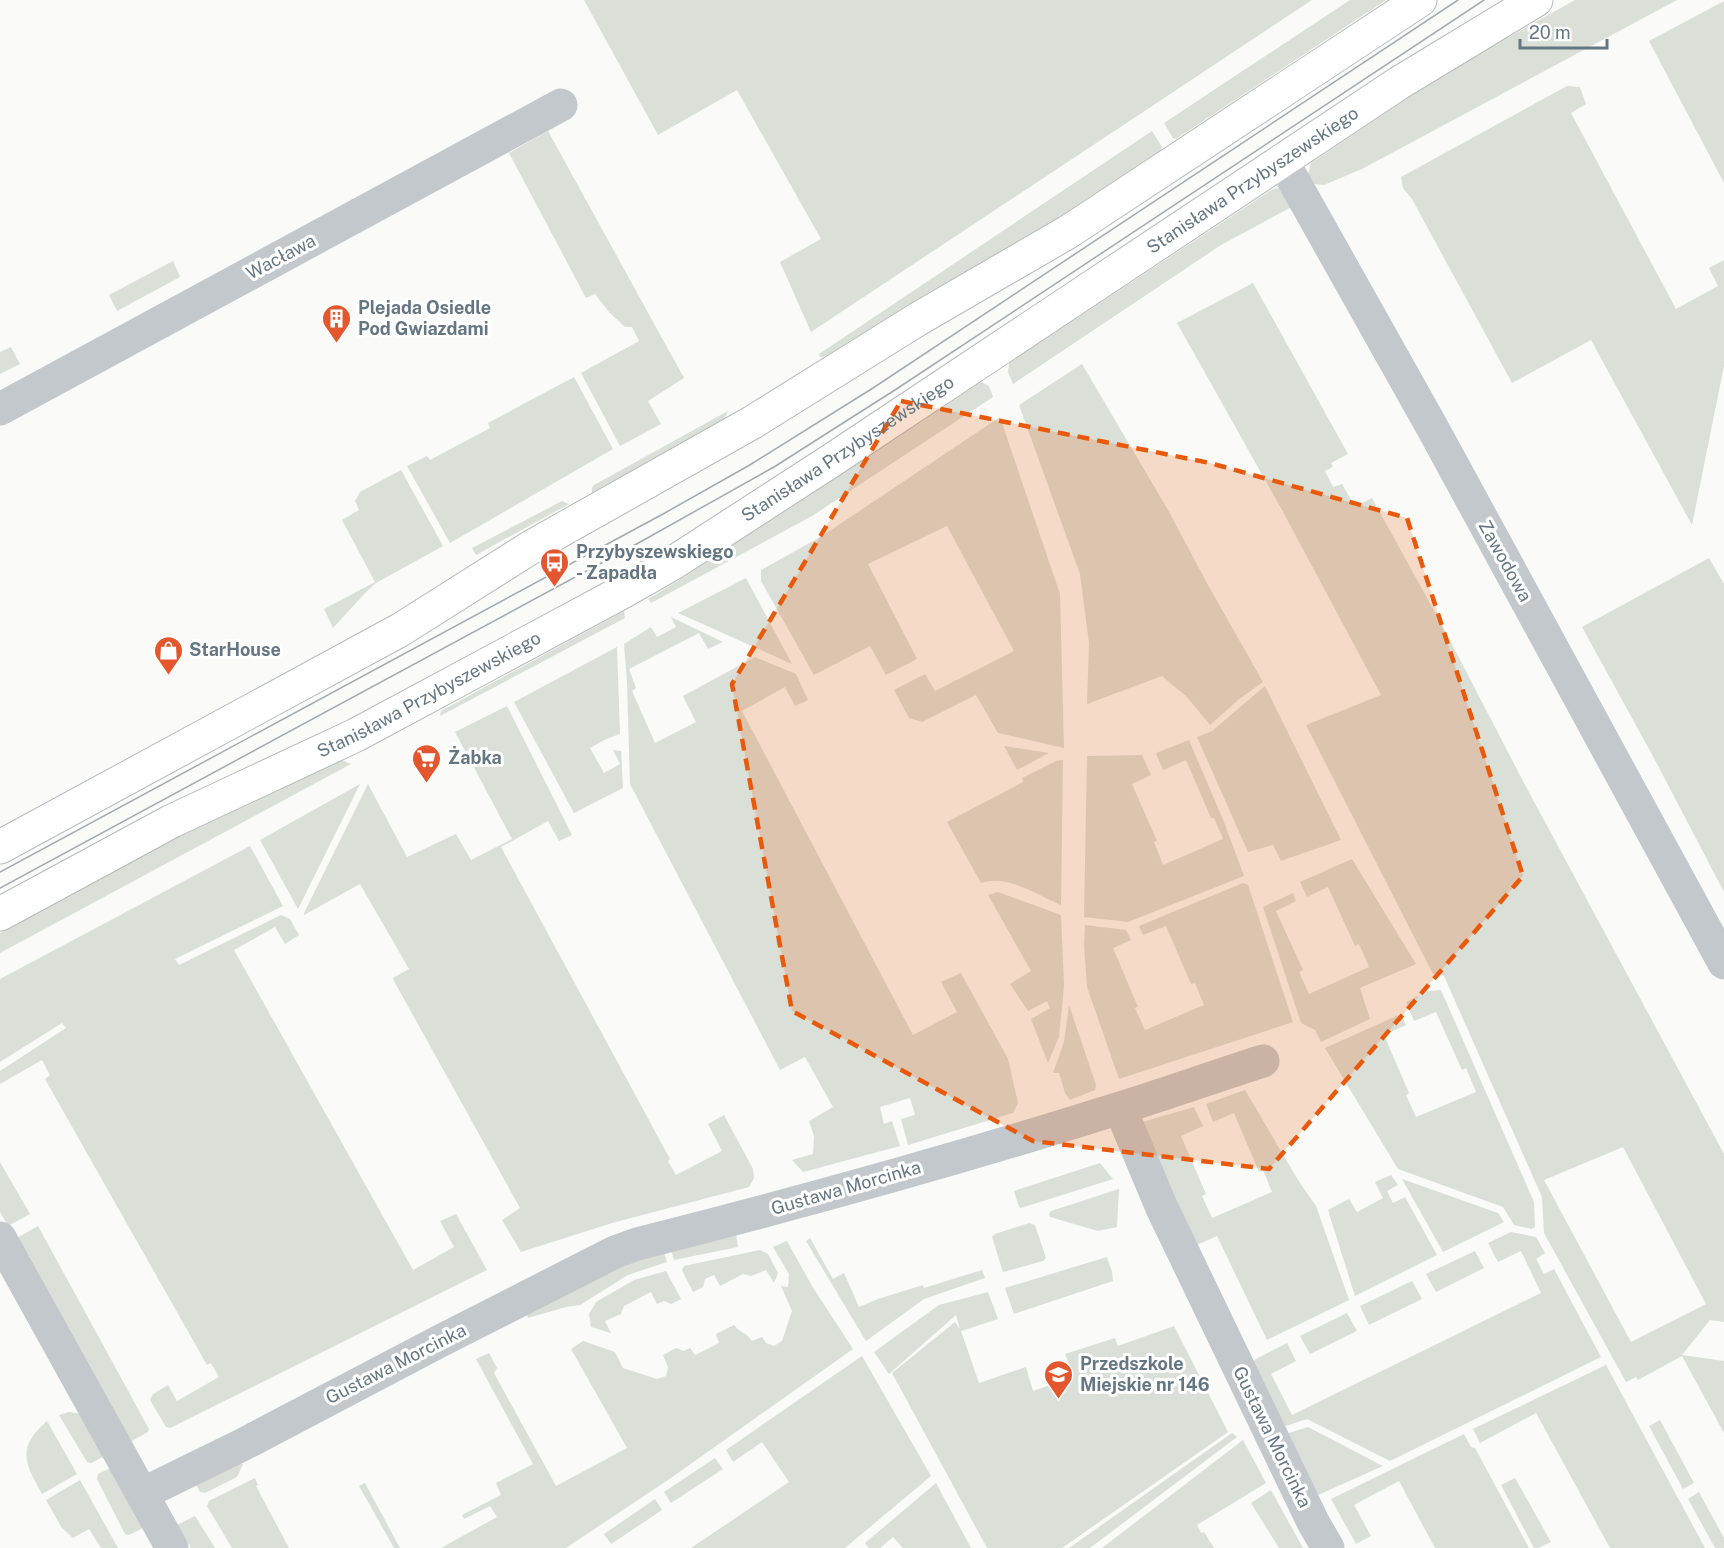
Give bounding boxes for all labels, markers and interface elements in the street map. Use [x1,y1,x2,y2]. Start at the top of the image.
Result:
scale bar [1520,12,1607,50]
text: 20 m [1529,22,1571,43]
street label: Stanisława Przybyszewskiego [1143,102,1362,258]
street label: Wacława [242,230,319,284]
place label: Plejada Osiedle Pod Gwiazdami [358,297,491,339]
building icon: Plejada Osiedle Pod Gwiazdami [321,302,353,344]
street label: Stanisława Przybyszewskiego [737,371,958,526]
street label: Zawodowa [1474,516,1536,605]
place label: Przybyszewskiego - Zapadła [576,541,734,583]
bus stop icon: Przybyszewskiego - Zapadła [539,546,571,588]
street label: Stanisława Przybyszewskiego [314,627,544,762]
shop icon: StarHouse [152,634,184,676]
place label: StarHouse [189,639,281,660]
supermarket icon: Żabka [411,742,443,784]
place label: Żabka [448,746,502,768]
street label: Gustawa Morcinka [769,1156,923,1219]
street label: Gustawa Morcinka [322,1319,469,1408]
place label: Przedszkole Miejskie nr 146 [1080,1353,1210,1395]
school or university icon: Przedszkole Miejskie nr 146 [1043,1358,1075,1400]
street label: Gustawa Morcinka [1229,1363,1316,1511]

